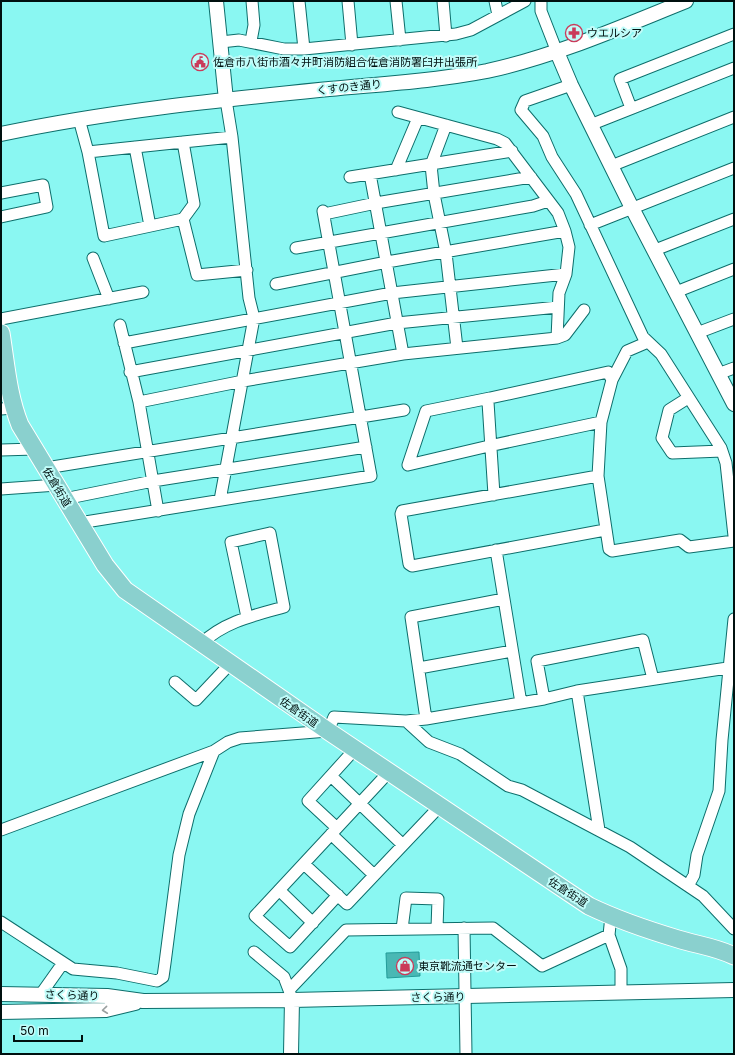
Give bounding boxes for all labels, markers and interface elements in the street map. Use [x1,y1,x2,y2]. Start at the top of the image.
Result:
pharmacy icon: ウエルシア [564,23,584,43]
place label: ウエルシア [587,26,642,40]
public building icon: 佐倉市八街市酒々井町消防組合佐倉消防署臼井出張所 [190,52,210,72]
place label: 佐倉市八街市酒々井町消防組合佐倉消防署臼井出張所 [213,55,478,69]
street label: くすのき通り [316,77,382,97]
street label: 佐倉街道 [40,465,74,509]
street label: 佐倉街道 [277,694,321,730]
street label: 佐倉街道 [546,874,590,910]
shop icon: 東京靴流通センター [395,956,415,976]
place label: 東京靴流通センター [418,959,517,973]
street label: さくら通り [44,987,100,1003]
street label: さくら通り [410,990,466,1004]
one-way arrow [102,1005,108,1014]
scale bar [14,1017,82,1043]
text: 50 m [20,1023,49,1038]

